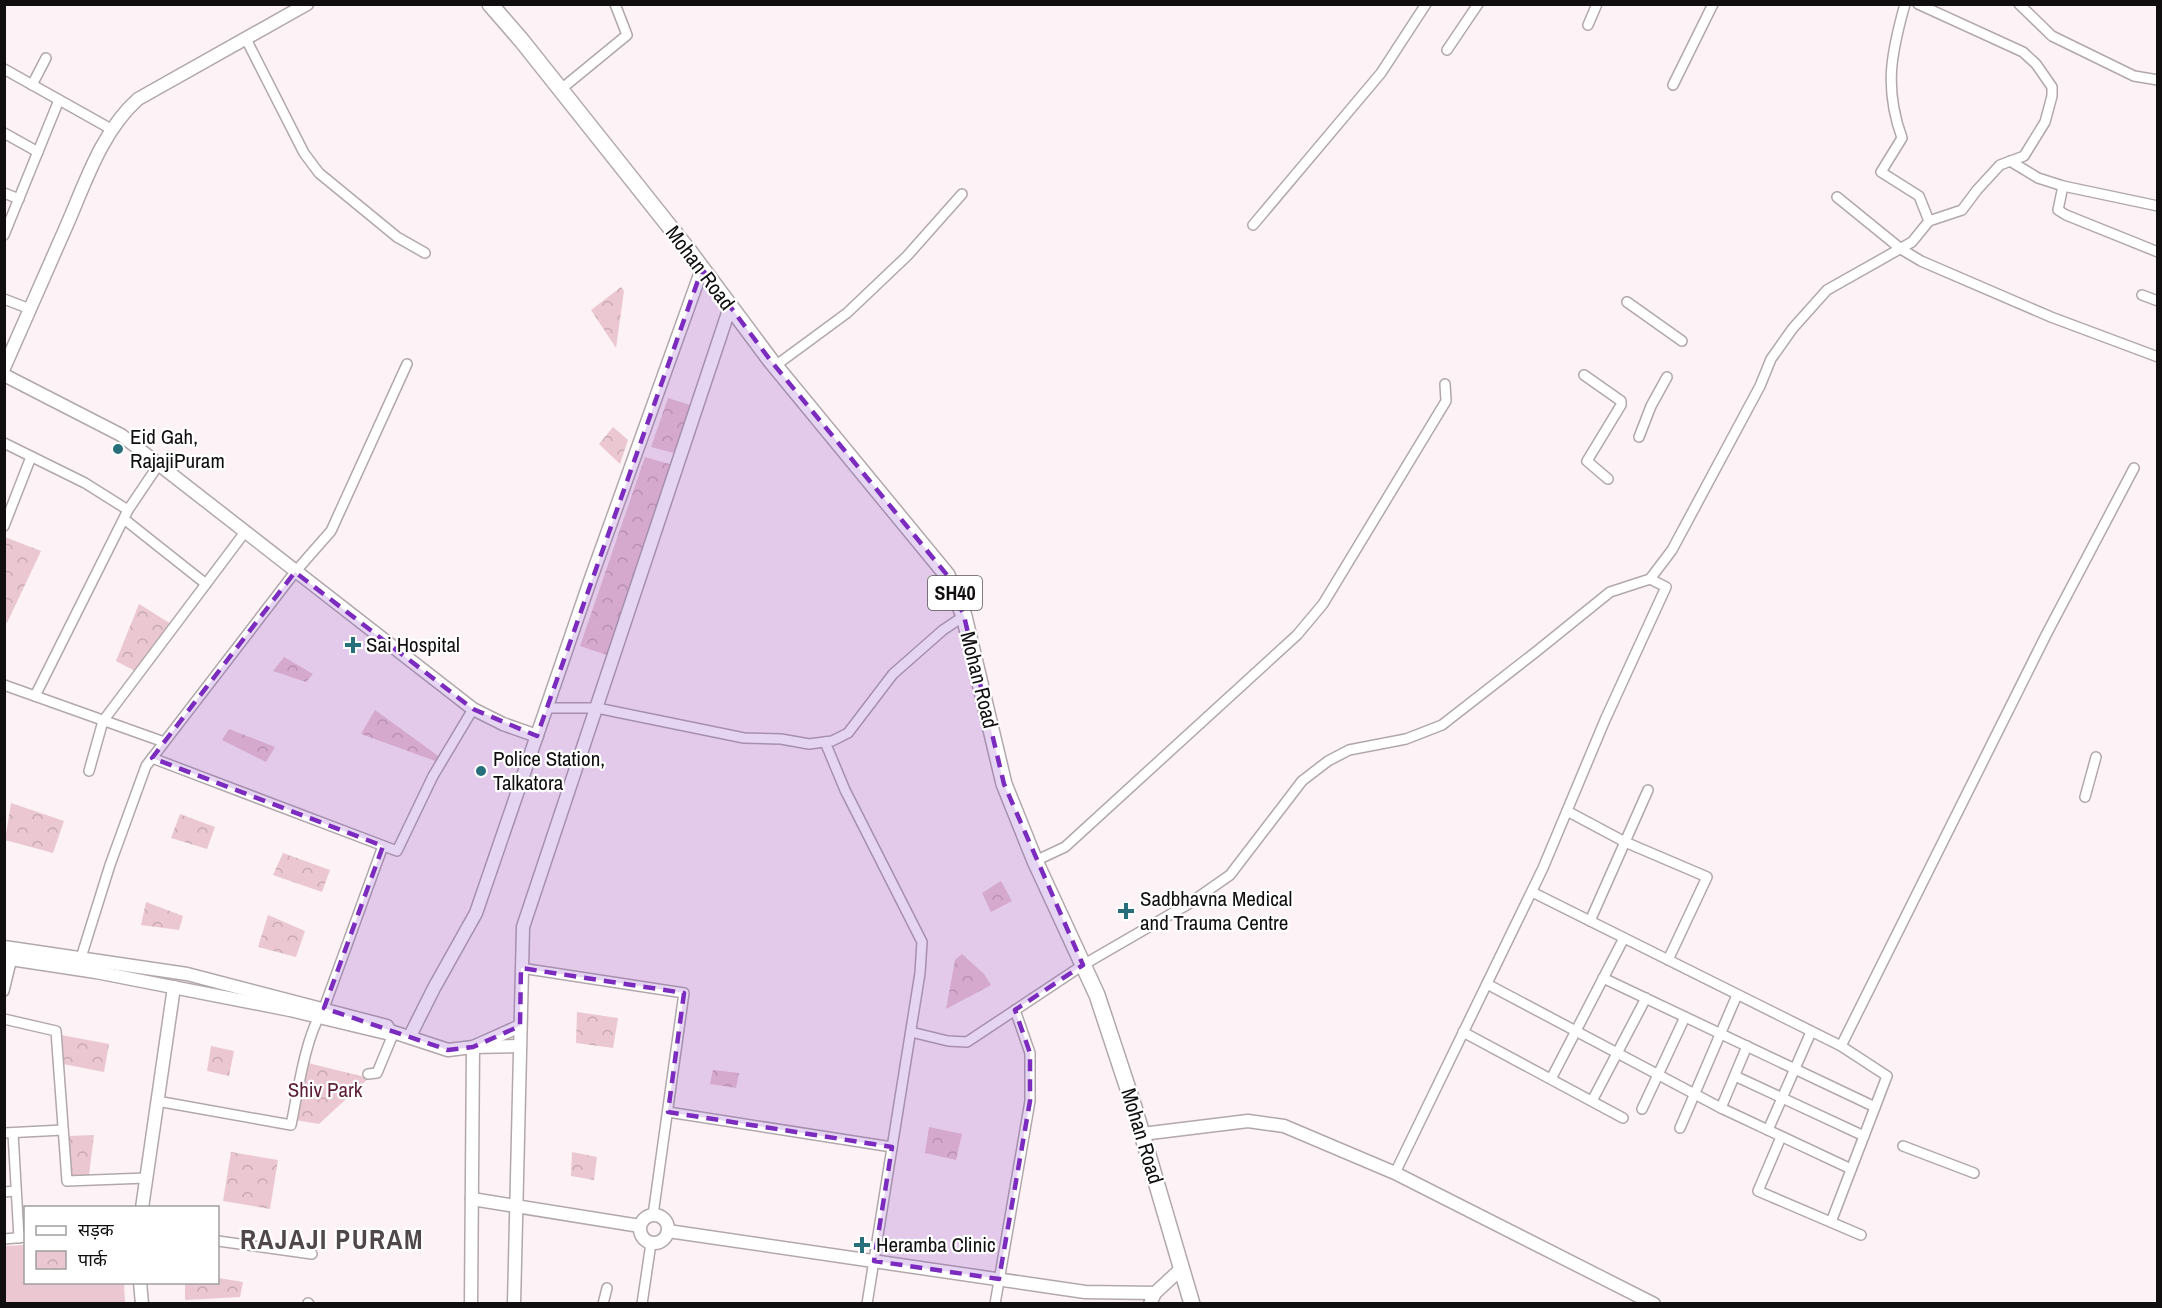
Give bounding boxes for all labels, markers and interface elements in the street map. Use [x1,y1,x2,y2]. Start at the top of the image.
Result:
street label: Mohan Road [659,220,742,316]
place label: Eid Gah, RajajiPuram [130,422,225,475]
marker: Eid Gah, RajajiPuram [111,442,125,456]
road number: SH40 [928,576,982,610]
street label: Mohan Road [953,629,1005,731]
place label: Sai Hospital [366,630,460,659]
marker: Sai Hospital [344,636,362,654]
place label: Police Station, Talkatora [493,744,605,797]
marker: Police Station, Talkatora [474,764,488,778]
place label: Sadbhavna Medical and Trauma Centre [1140,884,1292,937]
marker: Sadbhavna Medical and Trauma Centre [1117,902,1135,920]
park label: Shiv Park [288,1075,363,1104]
street label: Mohan Road [1114,1084,1171,1187]
legend [24,1206,219,1284]
text: सड़क [78,1217,115,1242]
district label: RAJAJI PURAM [240,1221,424,1257]
place label: Heramba Clinic [876,1230,996,1259]
marker: Heramba Clinic [853,1236,871,1254]
text: पार्क [78,1247,108,1272]

